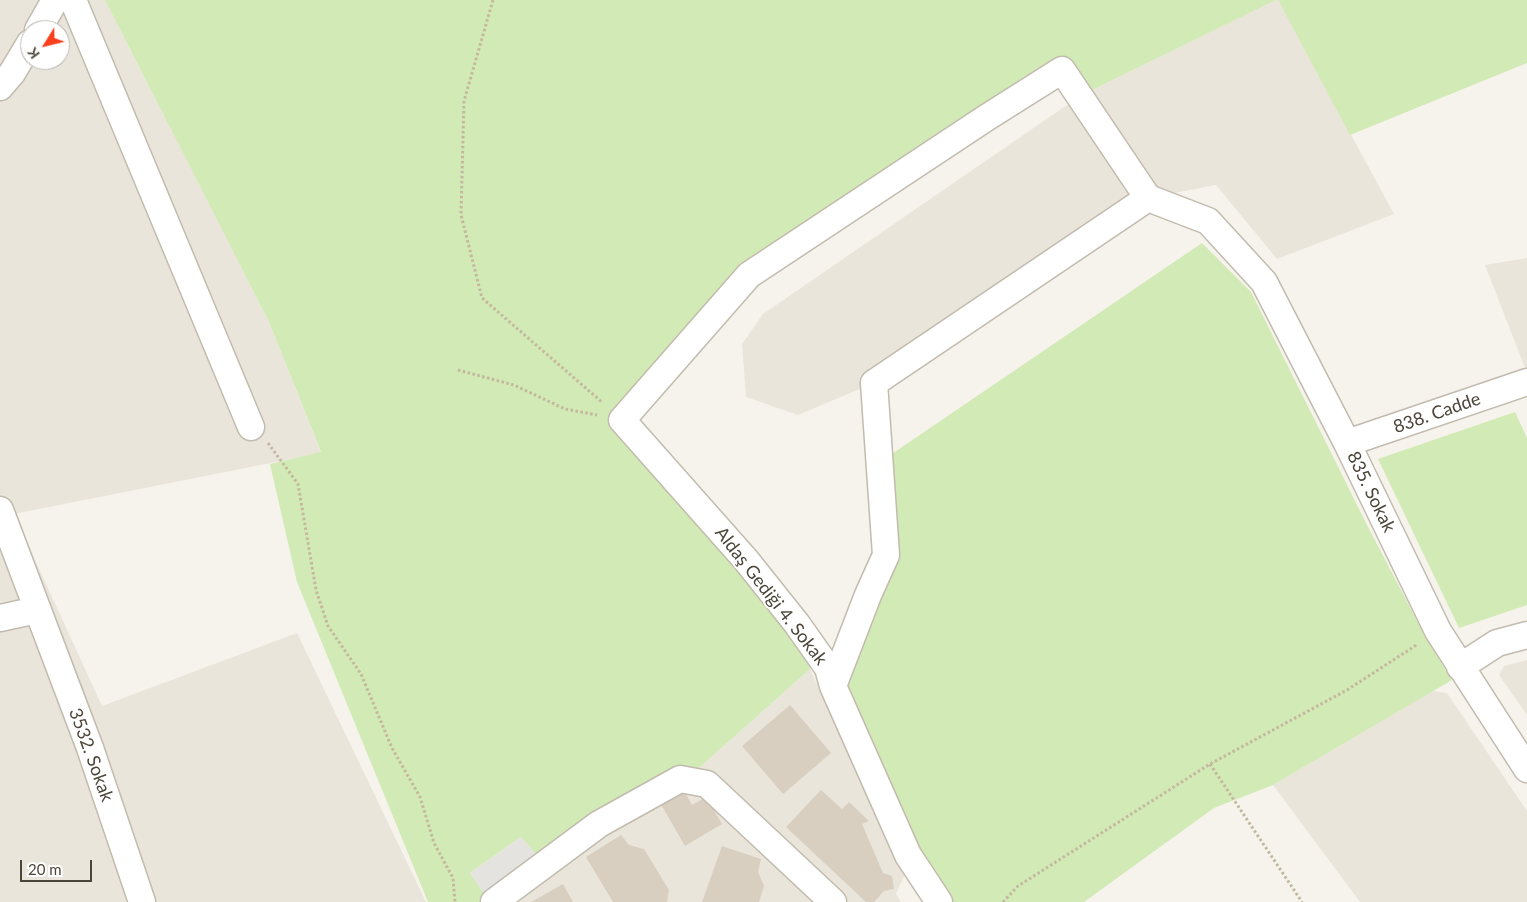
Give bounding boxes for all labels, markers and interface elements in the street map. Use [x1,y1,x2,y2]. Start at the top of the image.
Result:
north arrow [20,20,70,70]
text: K [24,45,43,62]
street label: 838. Cadde [1391,388,1483,438]
street label: 835. Sokak [1342,448,1400,536]
street label: Aldaş Gediği 4. Sokak [710,523,832,669]
street label: 3532. Sokak [64,705,118,805]
scale bar [22,850,95,882]
text: 20 m [28,860,62,878]

